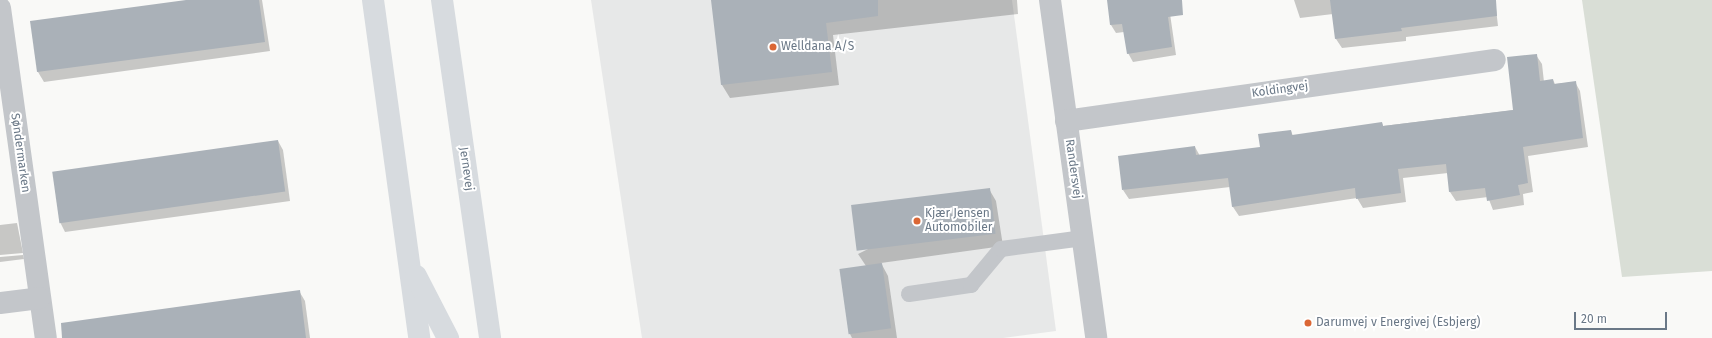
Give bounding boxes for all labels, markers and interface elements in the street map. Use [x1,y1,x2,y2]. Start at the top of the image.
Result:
place label: Welldana A/S [781,40,854,54]
marker: Welldana A/S [768,42,778,52]
street label: Koldingvej [1251,79,1309,101]
street label: Søndermarken [7,112,33,194]
street label: Randersvej [1062,138,1084,200]
street label: Jernevej [456,146,476,192]
place label: Kjær Jensen Automobiler [925,207,992,235]
marker: Kjær Jensen Automobiler [912,216,922,226]
scale bar [1576,304,1669,330]
text: 20 m [1581,312,1607,326]
place label: Darumvej v Energivej (Esbjerg) [1316,316,1480,330]
marker: Darumvej v Energivej (Esbjerg) [1303,318,1313,328]

